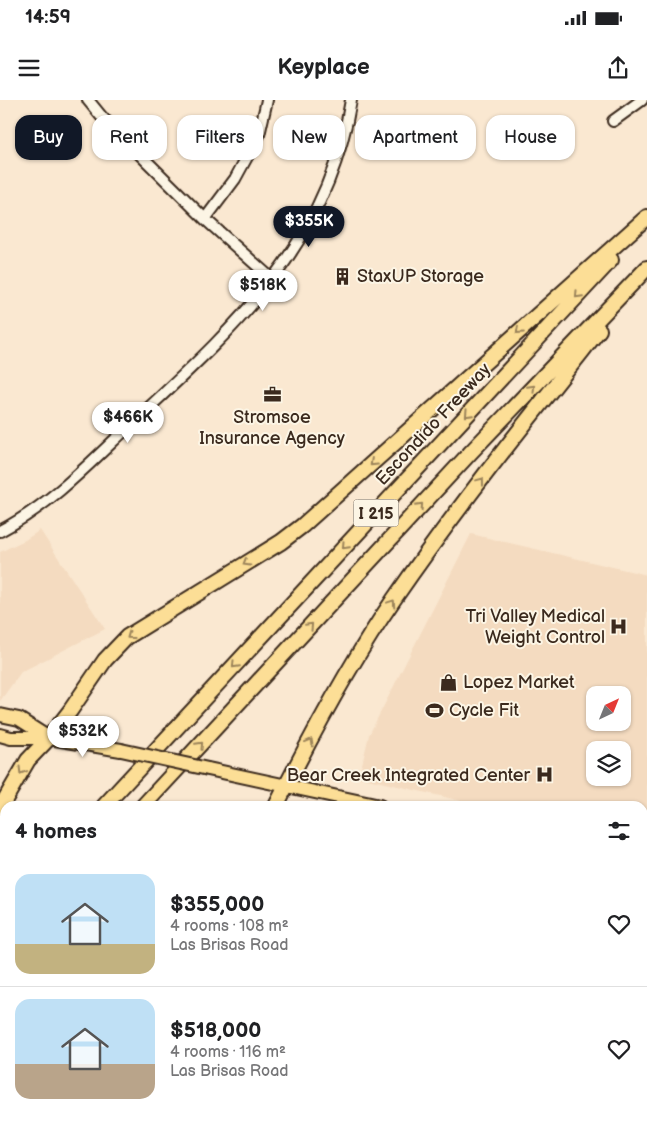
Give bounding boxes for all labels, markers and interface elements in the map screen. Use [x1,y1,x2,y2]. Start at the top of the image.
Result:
text: 14:59 [25,6,71,29]
icon: menu [15,54,43,82]
text: Keyplace [277,54,370,81]
icon: share [604,54,632,82]
chip: Buy [15,115,82,160]
chip: Rent [92,115,167,160]
chip: Filters [177,115,263,160]
chip: New [273,115,345,160]
chip: Apartment [355,115,476,160]
chip: House [486,115,575,160]
pin: $355K [274,206,344,248]
text: $355K [284,212,334,231]
building icon: StaxUP Storage [333,266,353,286]
place label: StaxUP Storage [357,266,484,287]
pin: $518K [228,270,298,312]
text: $518K [239,276,287,295]
one-way arrow [575,289,584,298]
one-way arrow [516,325,525,334]
street label: Escondido Freeway [371,358,496,490]
office icon: Stromsoe Insurance Agency [262,384,282,404]
one-way arrow [526,385,535,394]
pin: $466K [93,402,163,444]
place label: Stromsoe Insurance Agency [199,407,346,449]
text: $466K [103,408,153,427]
one-way arrow [465,408,474,417]
one-way arrow [369,457,378,466]
one-way arrow [476,478,484,487]
road number: I 215 [354,499,398,526]
one-way arrow [415,503,424,512]
one-way arrow [342,540,351,549]
one-way arrow [242,557,251,567]
one-way arrow [386,599,395,608]
place label: Tri Valley Medical Weight Control [465,606,605,648]
hospital icon: Tri Valley Medical Weight Control [609,616,629,636]
one-way arrow [304,622,313,631]
one-way arrow [126,630,136,639]
one-way arrow [232,660,241,669]
shop icon: Lopez Market [439,672,459,692]
place label: Lopez Market [463,672,575,693]
north arrow [586,686,631,731]
map controls [586,686,631,786]
sports icon: Cycle Fit [425,700,445,720]
place label: Cycle Fit [449,700,519,721]
pin: $532K [48,716,118,758]
text: $532K [58,722,108,741]
one-way arrow [303,739,313,748]
one-way arrow [194,741,203,750]
button: layers [586,741,631,786]
place label: Bear Creek Integrated Center [287,765,531,786]
hospital icon: Bear Creek Integrated Center [534,765,554,785]
one-way arrow [18,766,28,775]
icon: filters [605,817,633,845]
text: 4 homes [15,819,97,844]
text: $355,000 [170,892,264,917]
icon: home [55,894,115,954]
icon: heart [605,910,633,938]
text: 4 rooms · 108 m² [170,917,289,936]
text: Las Brisas Road [170,936,288,955]
text: $518,000 [170,1018,261,1043]
icon: home [55,1019,115,1079]
icon: heart [605,1035,633,1063]
text: 4 rooms · 116 m² [170,1043,286,1062]
text: Las Brisas Road [170,1062,288,1081]

